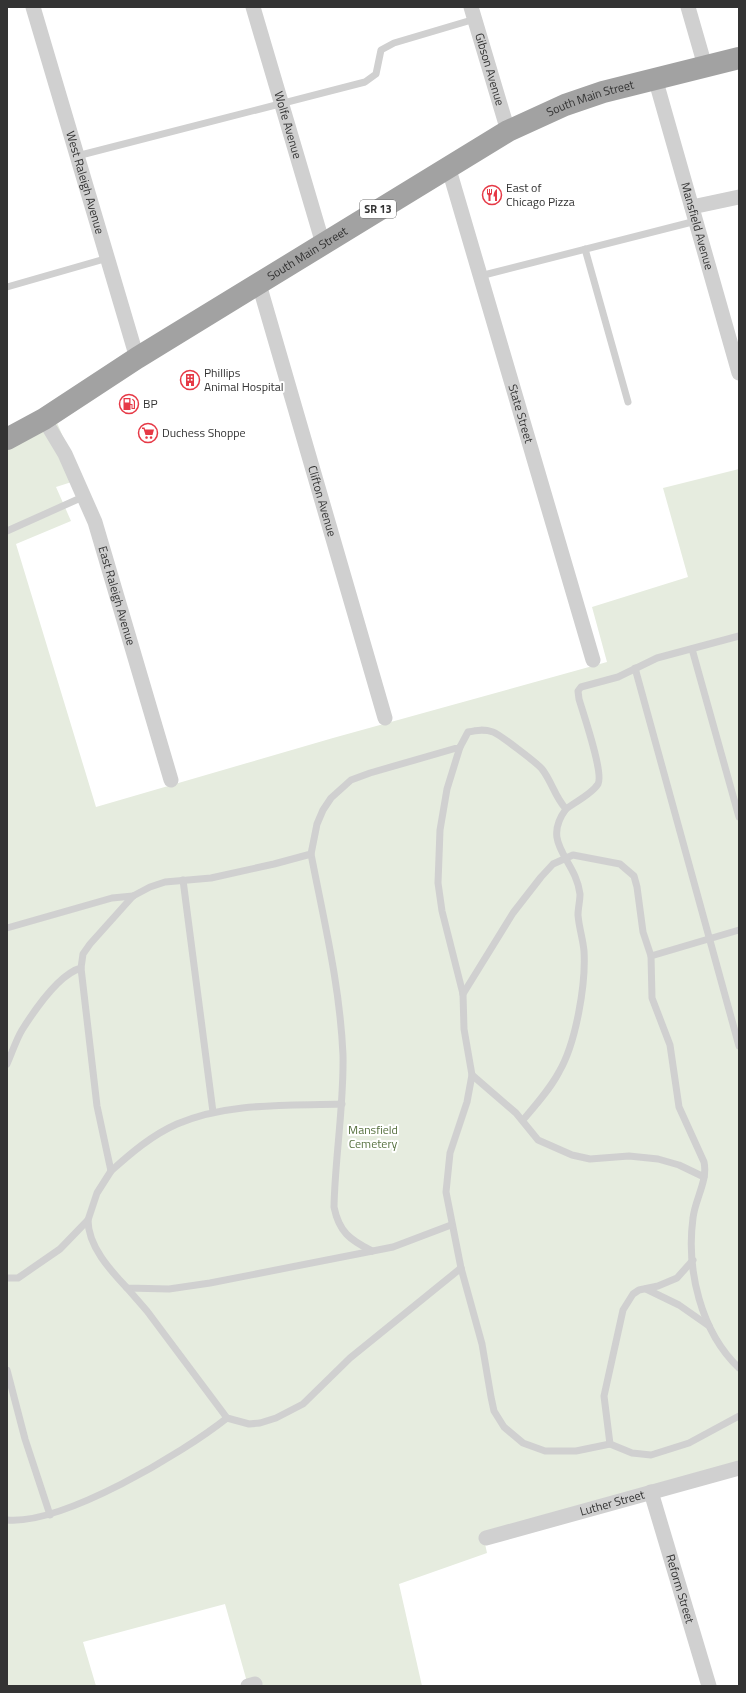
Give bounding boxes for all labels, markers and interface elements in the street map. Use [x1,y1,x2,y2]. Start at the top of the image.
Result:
street label: Gibson Avenue [470,31,510,108]
street label: South Main Street [543,74,637,121]
street label: Wolfe Avenue [269,89,307,161]
street label: West Raleigh Avenue [61,128,110,236]
place label: East of Chicago Pizza [506,178,575,211]
street label: Mansfield Avenue [676,180,719,272]
restaurant icon: East of Chicago Pizza [481,184,503,206]
road number: SR 13 [360,200,396,218]
street label: South Main Street [263,221,352,285]
place label: Phillips Animal Hospital [204,363,284,396]
building icon: Phillips Animal Hospital [179,369,201,391]
street label: State Street [504,382,539,446]
fuel station icon: BP [118,393,140,415]
place label: BP [143,394,158,413]
supermarket icon: Duchess Shoppe [137,422,159,444]
place label: Duchess Shoppe [162,423,246,442]
street label: Clifton Avenue [303,463,342,539]
street label: East Raleigh Avenue [94,544,141,648]
park label: Mansfield Cemetery [348,1120,398,1153]
street label: Luther Street [577,1484,648,1521]
street label: Reform Street [661,1552,700,1626]

